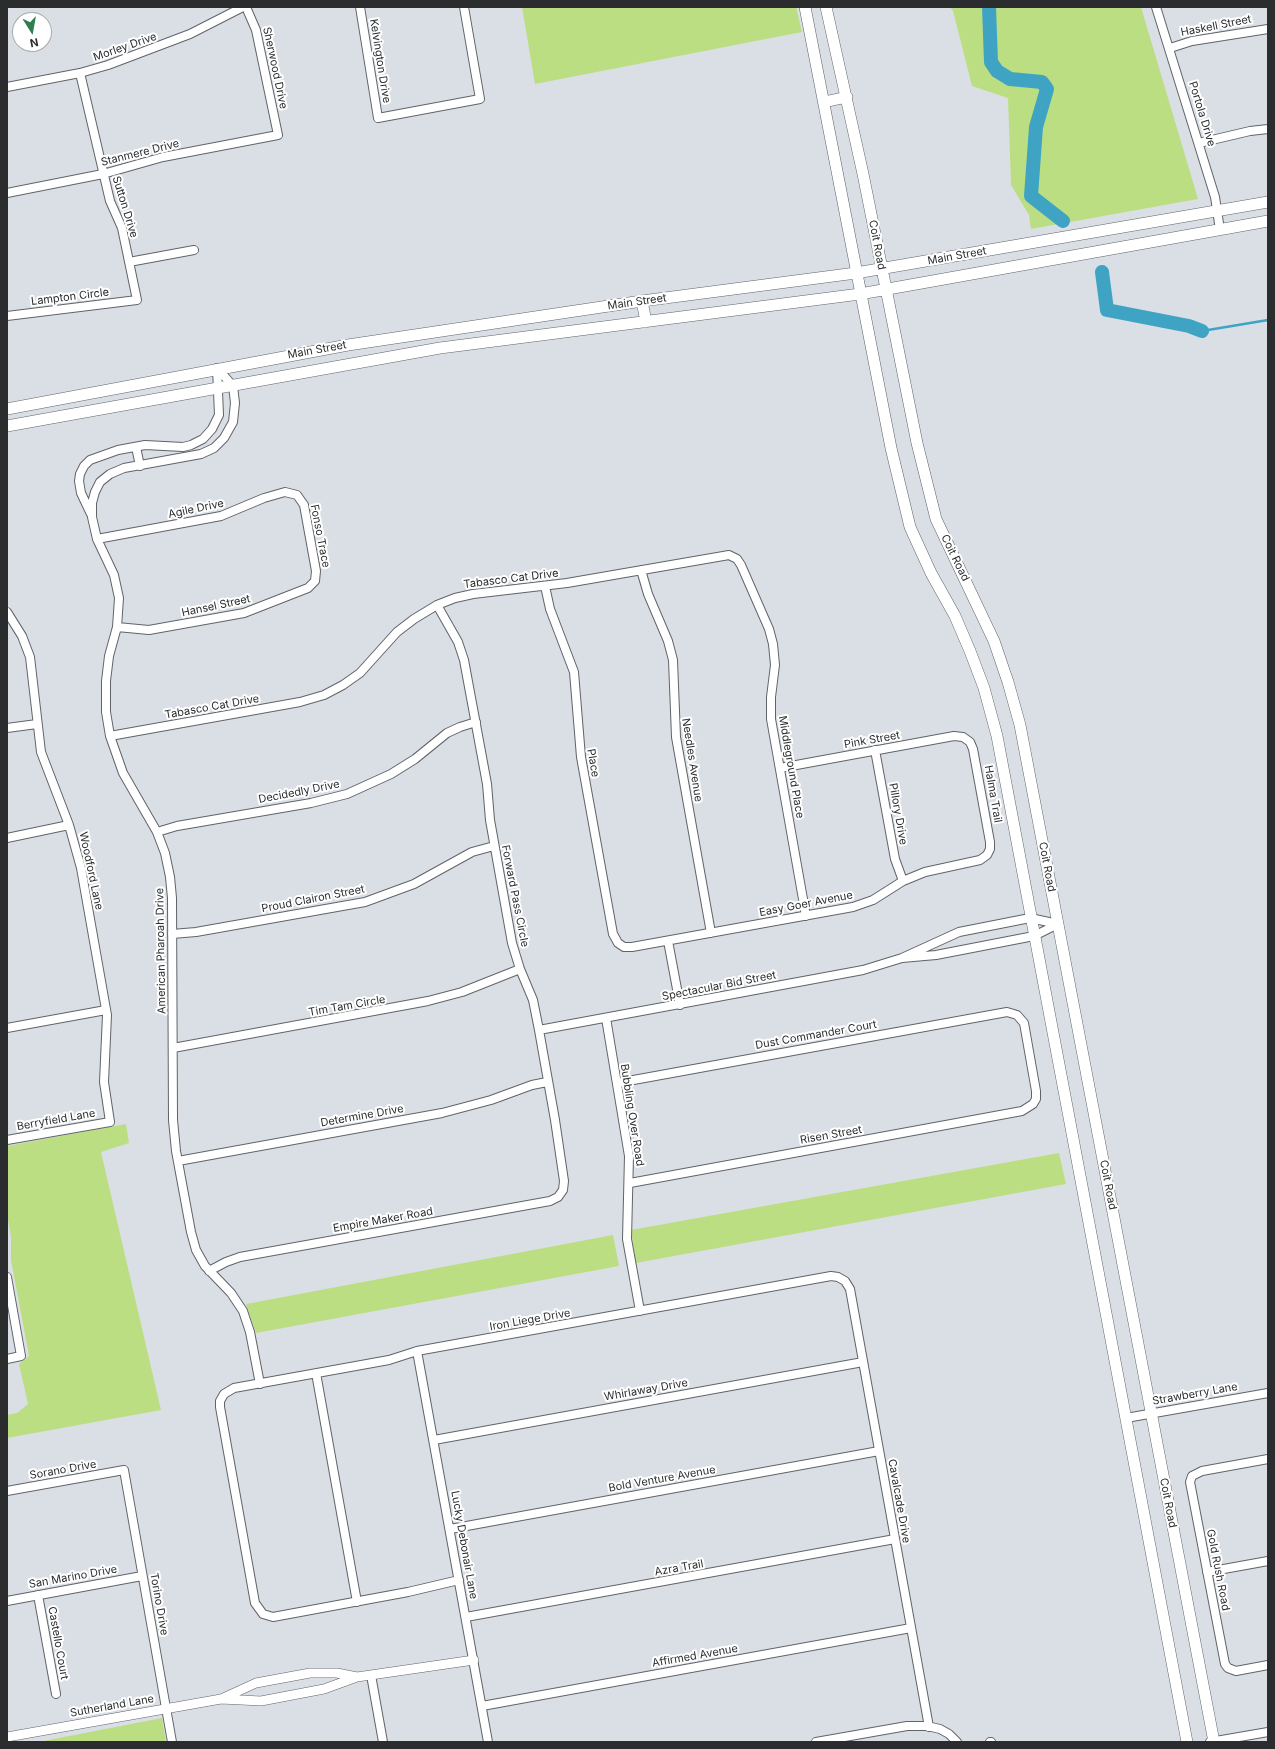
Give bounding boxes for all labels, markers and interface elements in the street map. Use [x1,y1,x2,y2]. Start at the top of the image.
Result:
north arrow [12,12,52,52]
street label: Haskell Street [1179,13,1253,39]
street label: Kelvington Drive [367,18,393,104]
street label: Sherwood Drive [260,26,290,110]
street label: Morley Drive [92,30,158,64]
text: N [29,35,40,50]
street label: Portola Drive [1186,80,1218,148]
street label: Stanmere Drive [99,137,181,169]
street label: Sutton Drive [109,175,141,239]
street label: Coit Road [866,219,888,271]
street label: Main Street [927,244,987,268]
street label: Lampton Circle [30,286,110,308]
street label: Main Street [607,291,667,313]
street label: Main Street [287,338,347,362]
street label: Agile Drive [167,497,225,521]
street label: Fonso Trace [307,503,333,569]
street label: Coit Road [938,532,972,584]
street label: Tabasco Cat Drive [463,567,559,591]
street label: Hansel Street [180,592,252,620]
street label: Tabasco Cat Drive [164,692,260,722]
street label: Middleground Place [775,715,807,819]
street label: Needles Avenue [679,717,705,803]
street label: Pink Street [843,729,901,751]
street label: Place [584,748,602,778]
street label: Halma Trail [981,764,1005,824]
street label: Decidedly Drive [257,778,341,806]
street label: Pillory Drive [886,782,910,846]
street label: Woodford Lane [76,831,106,911]
street label: Coit Road [1036,841,1058,893]
street label: Forward Pass Circle [499,844,531,948]
street label: Proud Clairon Street [260,883,366,915]
street label: American Pharoah Drive [153,888,169,1014]
street label: Easy Goer Avenue [758,888,854,920]
street label: Spectacular Bid Street [661,968,777,1004]
street label: Tim Tam Circle [308,993,386,1019]
street label: Dust Commander Court [754,1018,878,1052]
street label: Bubbling Over Road [617,1063,647,1167]
street label: Determine Drive [319,1102,405,1130]
street label: Berryfield Lane [16,1107,96,1133]
street label: Risen Street [799,1123,863,1147]
street label: Coit Road [1097,1159,1119,1211]
street label: Empire Maker Road [332,1205,434,1235]
street label: Iron Liege Drive [489,1306,571,1334]
street label: Whirlaway Drive [603,1376,689,1404]
street label: Strawberry Lane [1151,1380,1239,1408]
street label: Sorano Drive [29,1458,97,1482]
street label: Cavalcade Drive [885,1458,913,1544]
street label: Bold Venture Avenue [607,1463,717,1495]
street label: Coit Road [1157,1477,1179,1529]
street label: Lucky Debonair Lane [448,1490,480,1600]
street label: Gold Rush Road [1204,1528,1232,1612]
street label: Azra Trail [654,1557,704,1579]
street label: San Marino Drive [28,1563,118,1591]
street label: Torino Drive [147,1572,171,1636]
street label: Castello Court [45,1605,71,1681]
street label: Affirmed Avenue [651,1642,739,1670]
street label: Sutherland Lane [69,1692,155,1720]

